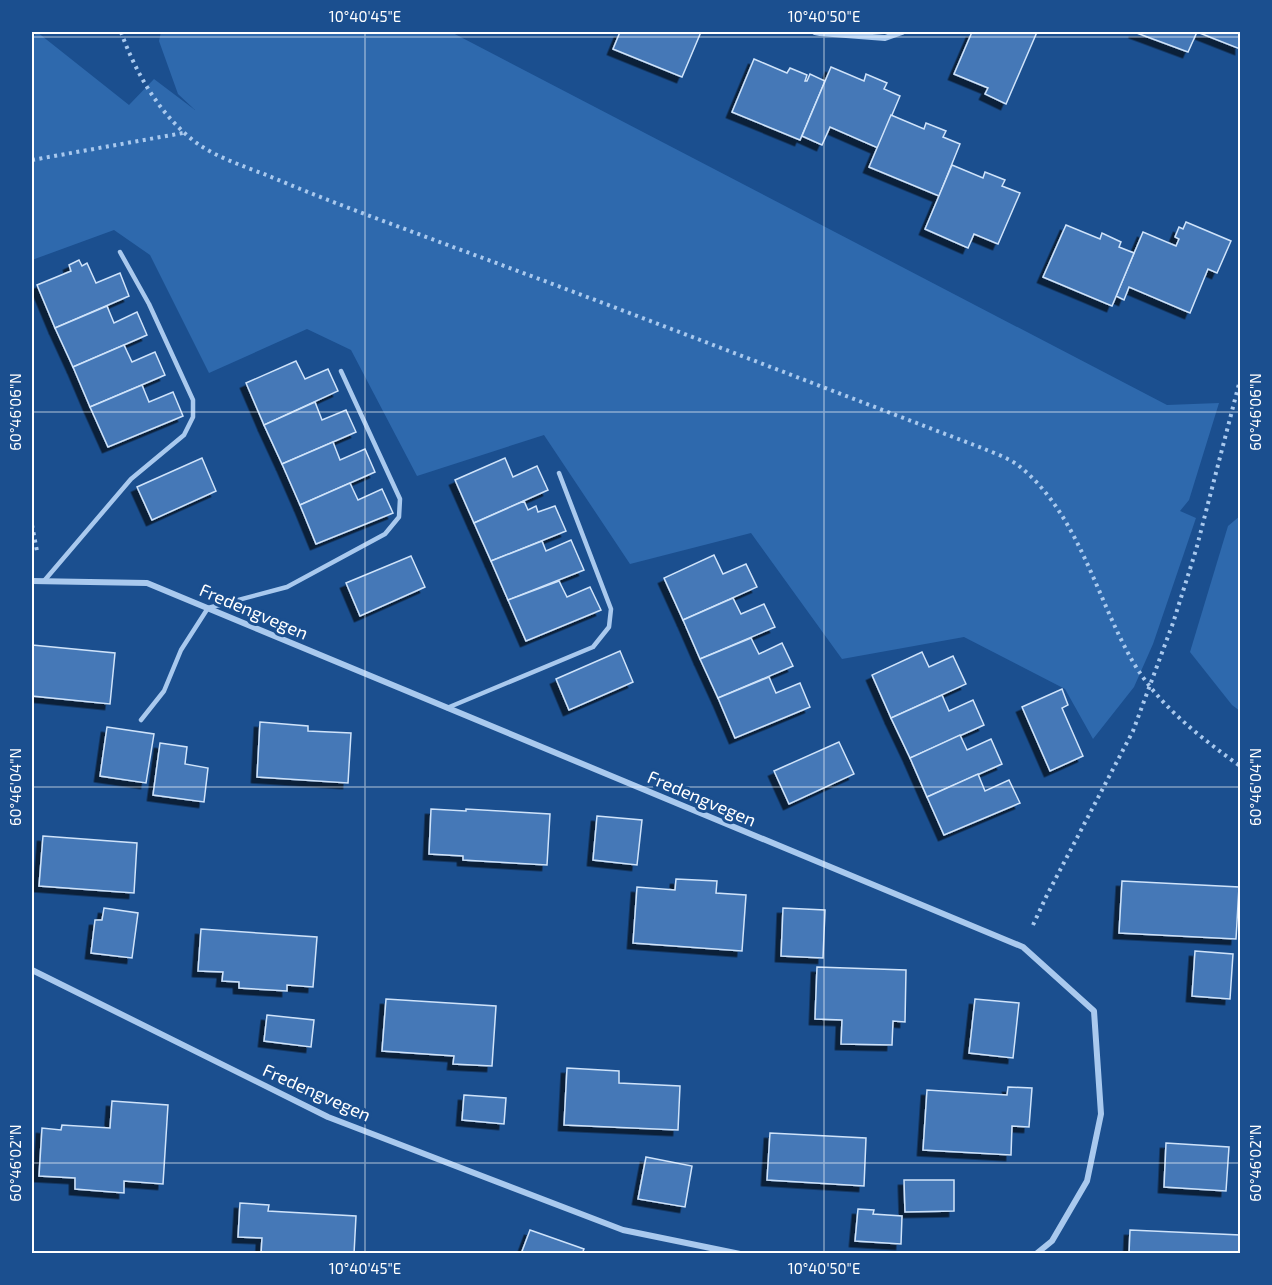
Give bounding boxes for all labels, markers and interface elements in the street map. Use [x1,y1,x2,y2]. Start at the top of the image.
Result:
text: 10°40'45"E [329,7,401,25]
text: 10°40'50"E [788,7,860,25]
text: 60°46'06"N [6,373,24,451]
text: 60°46'06"N [1246,373,1264,451]
street label: Fredengvegen [196,578,312,644]
text: 60°46'04"N [6,748,24,826]
text: 60°46'04"N [1246,748,1264,826]
street label: Fredengvegen [644,765,760,831]
street label: Fredengvegen [260,1058,374,1126]
text: 60°46'02"N [6,1124,24,1202]
text: 60°46'02"N [1246,1124,1264,1202]
text: 10°40'45"E [329,1259,401,1277]
text: 10°40'50"E [788,1259,860,1277]

